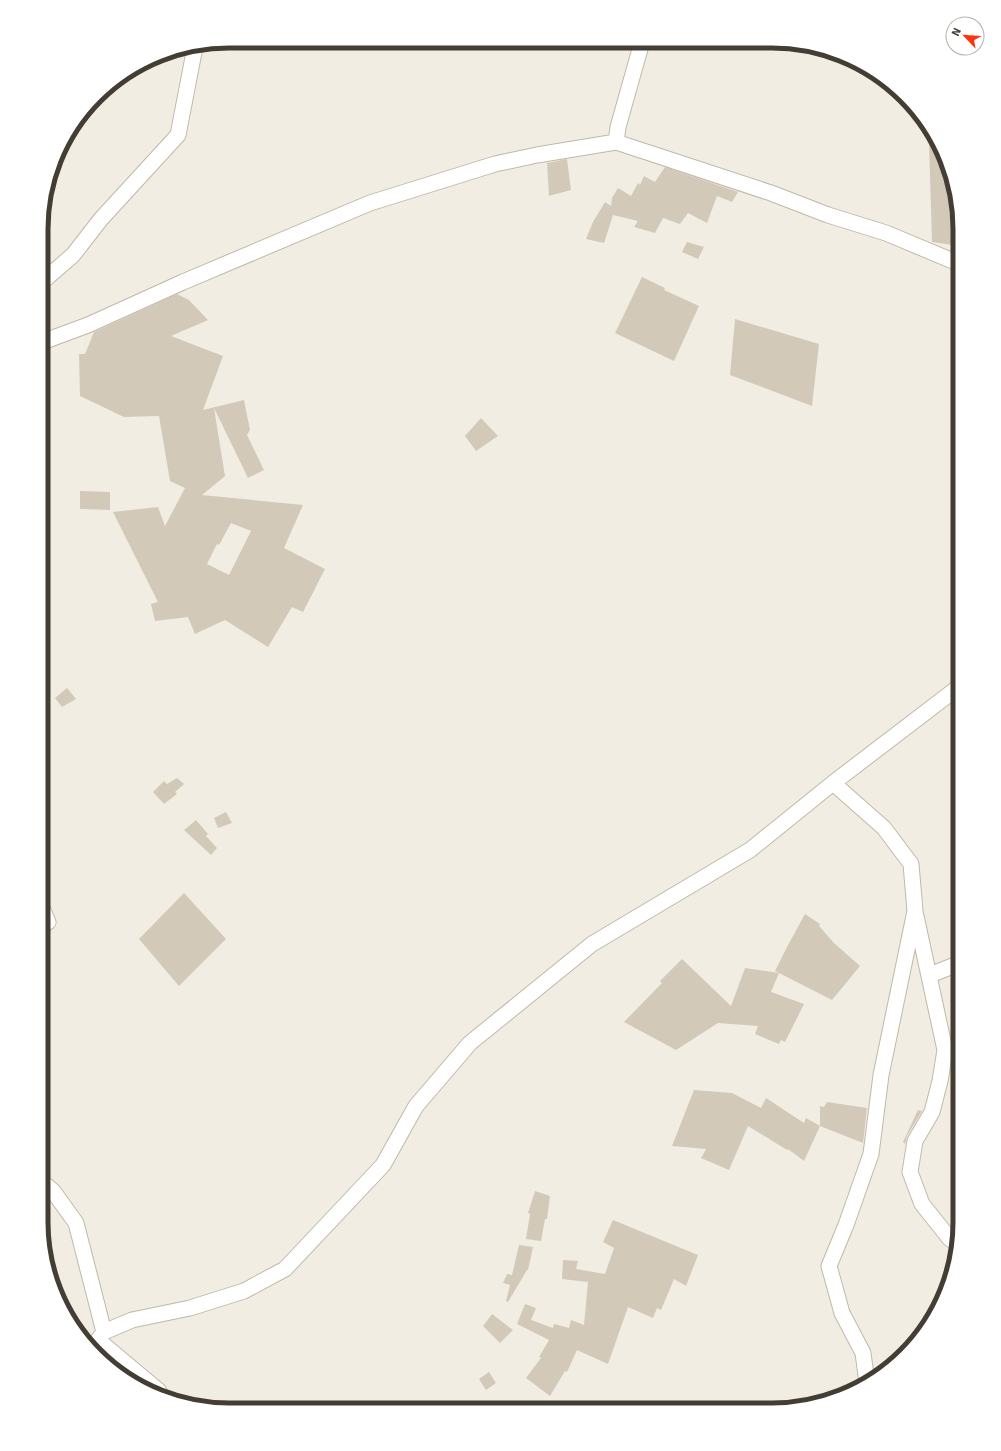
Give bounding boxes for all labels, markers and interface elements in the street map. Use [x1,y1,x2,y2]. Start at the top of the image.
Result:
north arrow [945,16,985,56]
text: N [949,26,964,38]

